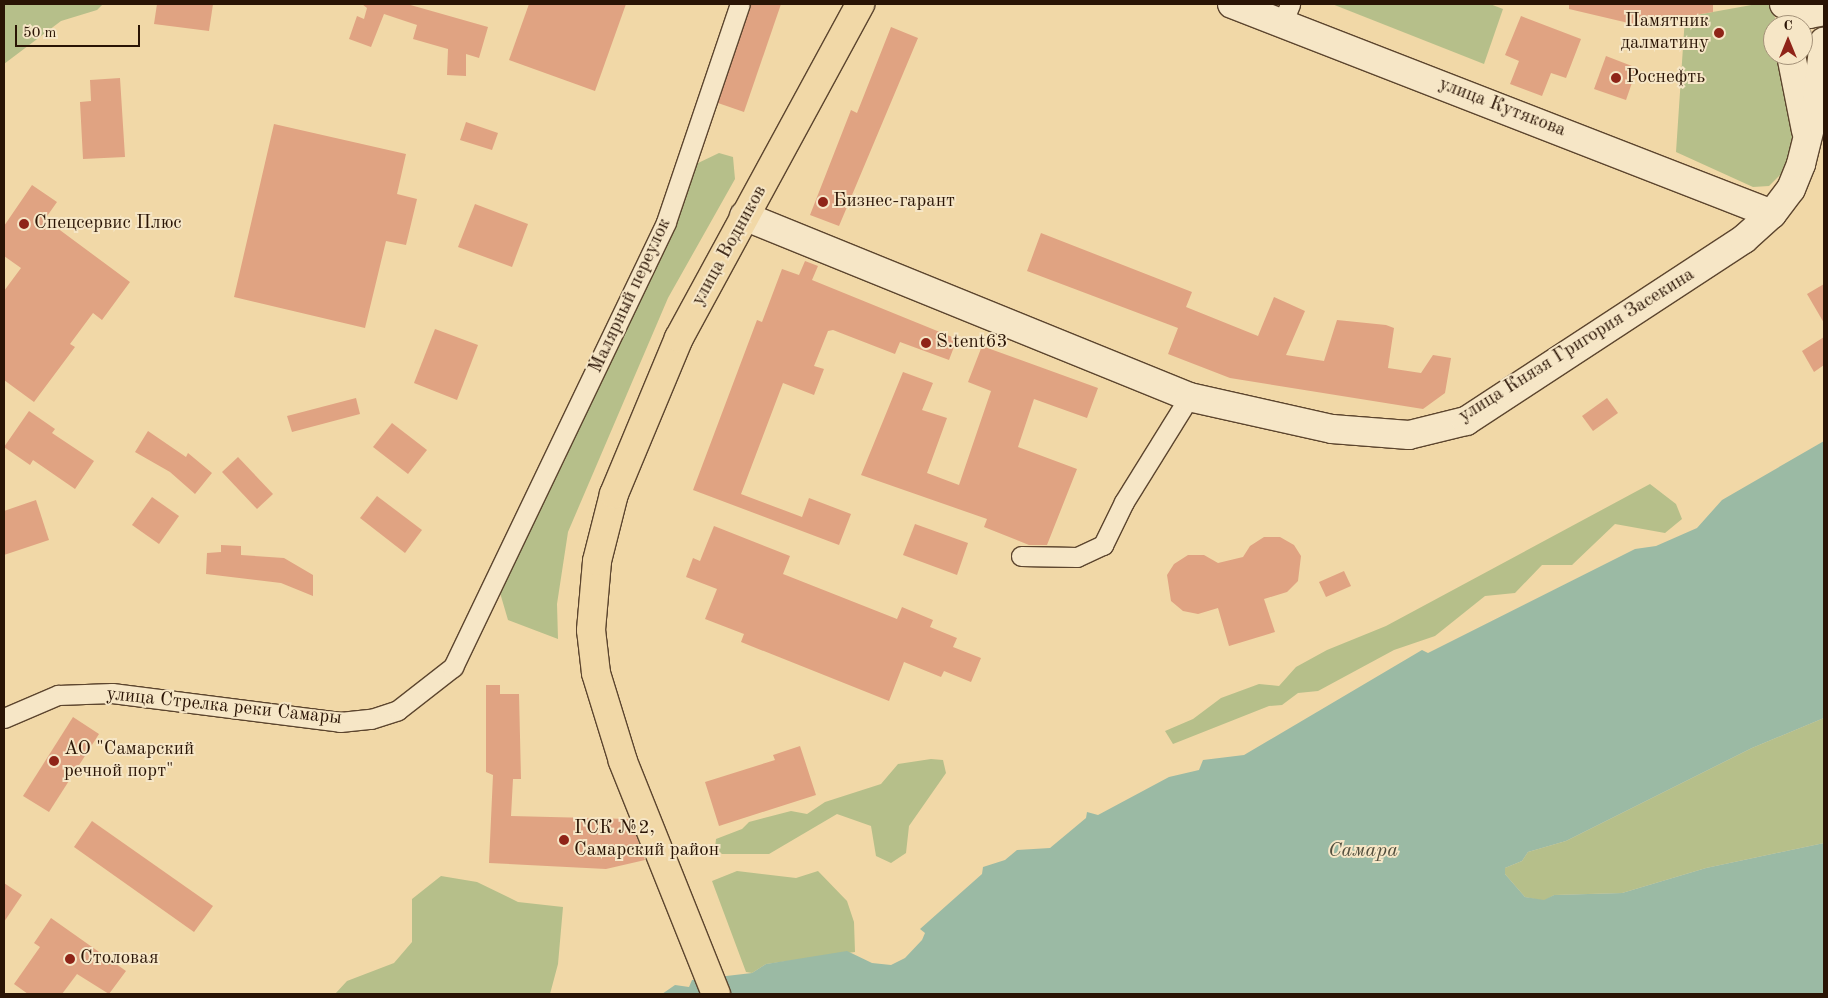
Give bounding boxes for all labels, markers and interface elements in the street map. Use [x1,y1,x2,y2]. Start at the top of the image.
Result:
place label: Памятник далматину [1621,11,1709,55]
scale bar [18,15,142,47]
north arrow [1763,15,1813,65]
text: С [1783,19,1793,33]
text: 50 m [23,26,57,41]
marker: Памятник далматину [1713,27,1725,39]
place label: Роснефть [1626,67,1705,89]
marker: Роснефть [1610,72,1622,84]
street label: улица Кутякова [1435,73,1569,143]
street label: улица Водников [688,182,772,310]
place label: Бизнес-гарант [833,191,955,213]
marker: Бизнес-гарант [817,196,829,208]
place label: Спецсервис Плюс [34,213,182,235]
street label: Малярный переулок [585,215,677,377]
marker: Спецсервис Плюс [18,218,30,230]
street label: улица Князя Григория Засекина [1455,264,1699,428]
place label: S.tent63 [936,332,1007,354]
marker: S.tent63 [920,337,932,349]
street label: улица Стрелка реки Самары [105,683,343,731]
place label: АО "Самарский речной порт" [64,739,194,783]
marker: АО "Самарский речной порт" [48,755,60,767]
place label: ГСК №2, Самарский район [574,818,719,862]
marker: ГСК №2, Самарский район [558,834,570,846]
water label: Самара [1328,839,1398,863]
place label: Столовая [80,948,159,970]
marker: Столовая [64,953,76,965]

